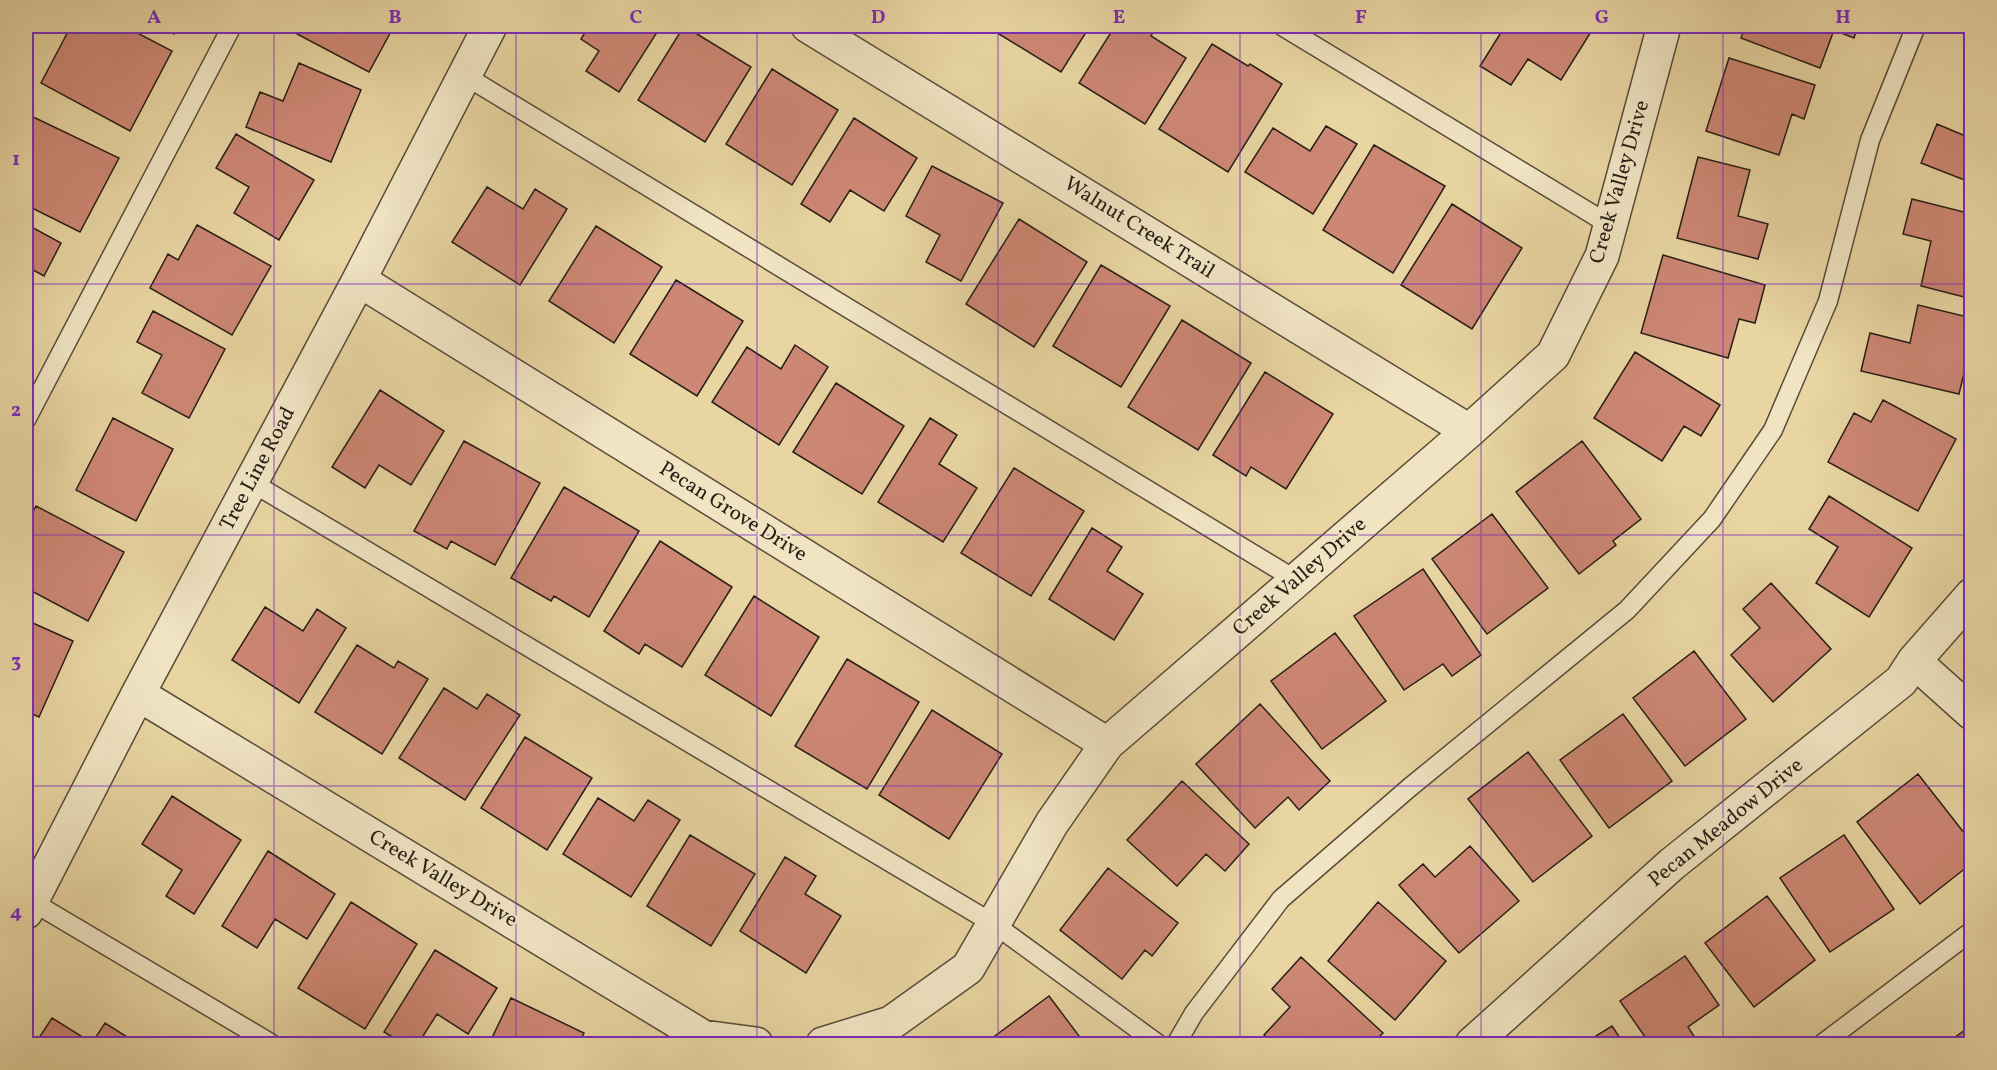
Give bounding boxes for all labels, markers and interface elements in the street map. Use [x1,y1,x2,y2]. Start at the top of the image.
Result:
text: A [147,4,161,32]
text: B [388,4,402,32]
text: C [630,4,643,32]
text: D [871,4,885,32]
text: E [1113,4,1125,32]
text: F [1355,4,1367,32]
text: G [1595,4,1609,32]
text: H [1835,4,1851,32]
street label: Creek Valley Drive [1583,97,1657,267]
text: 1 [12,146,20,174]
street label: Walnut Creek Trail [1058,170,1220,286]
text: 2 [11,397,21,425]
street label: Tree Line Road [213,402,303,536]
street label: Pecan Grove Drive [653,455,813,569]
street label: Creek Valley Drive [1227,511,1373,643]
text: 3 [11,648,21,676]
street label: Pecan Meadow Drive [1642,751,1810,895]
street label: Creek Valley Drive [363,823,523,935]
text: 4 [10,899,22,927]

